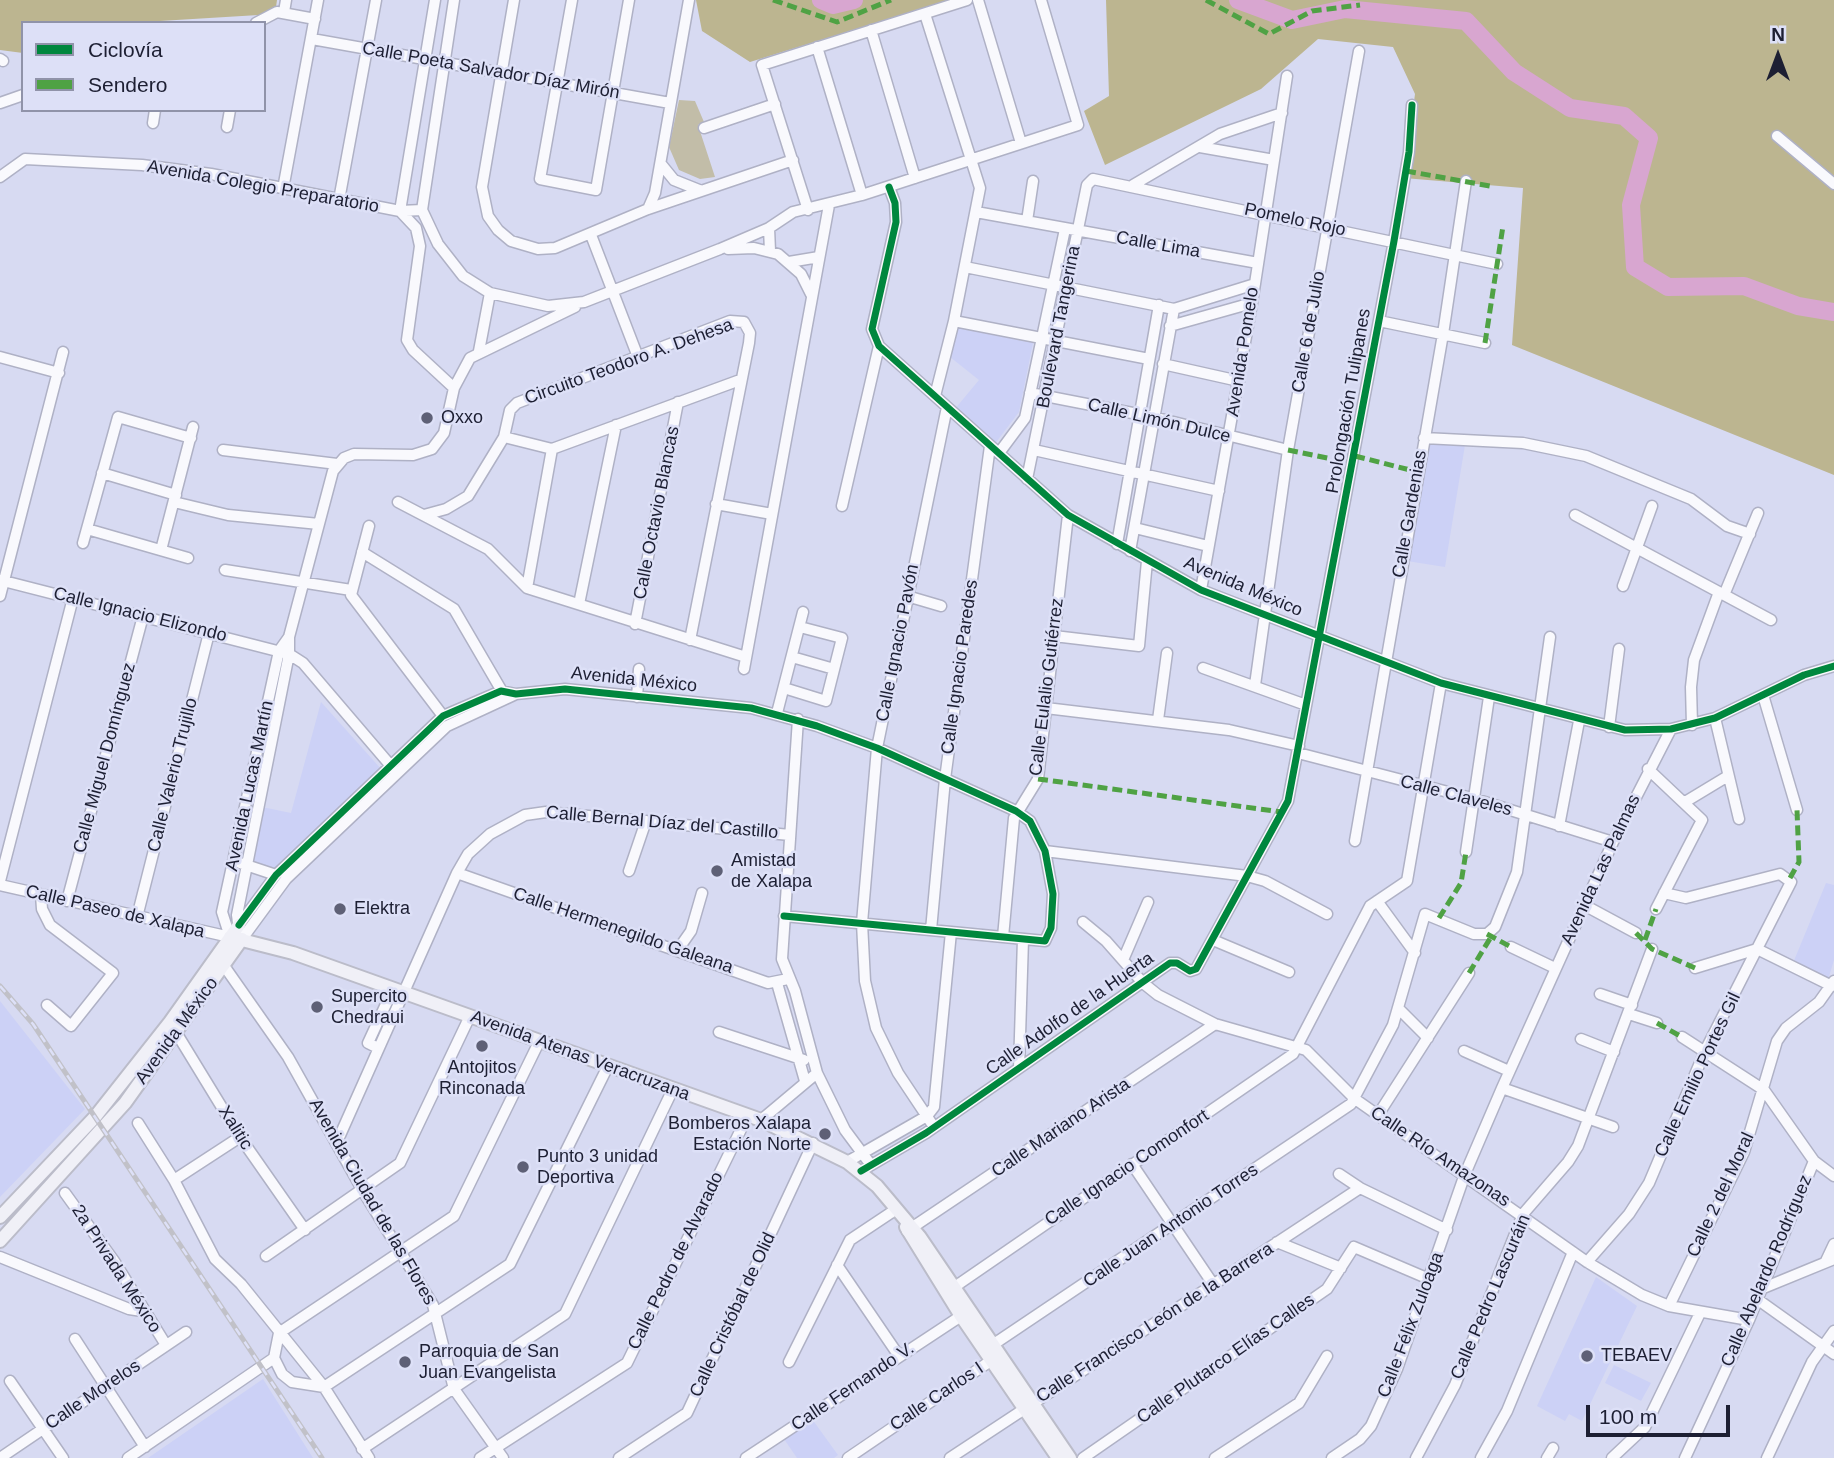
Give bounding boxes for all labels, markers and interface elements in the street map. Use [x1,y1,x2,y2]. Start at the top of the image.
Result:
legend [21,21,266,112]
north arrow [1743,21,1813,91]
text: N [1771,24,1785,45]
text: Ciclovía [88,38,163,61]
street label: Calle Poeta Salvador Díaz Mirón [361,38,621,104]
text: Sendero [88,73,167,96]
street label: Avenida Colegio Preparatorio [145,156,381,218]
street label: Pomelo Rojo [1242,199,1348,241]
street label: Calle Lima [1114,227,1202,263]
street label: Boulevard Tangerina [1033,244,1085,410]
street label: Calle 6 de Julio [1288,270,1330,394]
street label: Avenida Pomelo [1222,286,1264,418]
street label: Prolongación Tulipanes [1322,307,1376,495]
street label: Circuito Teodoro A. Dehesa [522,314,736,410]
street label: Calle Limón Dulce [1085,394,1233,448]
place label: Oxxo [441,407,483,429]
marker: Oxxo [419,410,435,426]
street label: Calle Octavio Blancas [630,425,684,601]
street label: Calle Gardenias [1388,449,1432,579]
street label: Avenida México [1180,552,1306,622]
street label: Calle Ignacio Pavón [872,562,924,724]
street label: Calle Ignacio Paredes [937,578,983,756]
street label: Calle Ignacio Elizondo [51,583,229,647]
street label: Calle Eulalio Gutiérrez [1025,597,1069,777]
street label: Calle Miguel Domínguez [69,660,141,856]
street label: Avenida México [570,663,698,697]
street label: Calle Valerio Trujillo [143,696,203,854]
street label: Avenida Lucas Martín [221,699,279,873]
street label: Calle Claveles [1398,771,1514,821]
street label: Avenida Las Palmas [1557,791,1645,949]
street label: Calle Bernal Díaz del Castillo [545,802,779,844]
place label: Amistad de Xalapa [731,850,812,892]
marker: Amistad de Xalapa [709,863,725,879]
street label: Calle Paseo de Xalapa [23,881,207,943]
street label: Calle Hermenegildo Galeana [510,883,736,979]
place label: Elektra [354,898,410,920]
marker: Elektra [332,901,348,917]
street label: Calle Adolfo de la Huerta [982,948,1158,1080]
street label: Avenida México [131,973,223,1089]
place label: Supercito Chedraui [331,986,407,1028]
street label: Calle Emilio Portes Gil [1650,989,1746,1161]
marker: Supercito Chedraui [309,999,325,1015]
street label: Avenida Atenas Veracruzana [467,1006,693,1106]
marker: Antojitos Rinconada [474,1038,490,1054]
place label: Antojitos Rinconada [439,1057,525,1100]
street label: Calle Mariano Arista [988,1074,1134,1182]
street label: Avenida Ciudad de las Flores [304,1095,440,1309]
street label: Xalitic [213,1102,257,1154]
street label: Calle Río Amazonas [1366,1102,1514,1212]
street label: Calle Ignacio Comonfort [1041,1105,1213,1231]
place label: Bomberos Xalapa Estación Norte [668,1113,811,1156]
marker: Bomberos Xalapa Estación Norte [817,1126,833,1142]
street label: Calle 2 del Moral [1683,1129,1759,1261]
place label: Punto 3 unidad Deportiva [537,1146,658,1188]
marker: Punto 3 unidad Deportiva [515,1159,531,1175]
street label: Calle Juan Antonio Torres [1080,1159,1262,1293]
street label: Calle Pedro de Alvarado [624,1169,728,1353]
street label: Calle Abelardo Rodríguez [1717,1172,1817,1370]
street label: 2a Privada México [67,1201,165,1337]
street label: Calle Pedro Lascuráin [1446,1211,1536,1383]
street label: Calle Cristóbal de Olid [685,1229,781,1401]
street label: Calle Francisco León de la Barrera [1032,1238,1278,1408]
street label: Calle Félix Zuloaga [1373,1249,1449,1401]
street label: Calle Plutarco Elías Calles [1133,1289,1319,1429]
street label: Calle Fernando V. [788,1338,918,1436]
place label: Parroquia de San Juan Evangelista [419,1341,559,1384]
place label: TEBAEV [1601,1345,1672,1367]
marker: TEBAEV [1579,1348,1595,1364]
marker: Parroquia de San Juan Evangelista [397,1354,413,1370]
street label: Calle Morelos [41,1355,145,1435]
street label: Calle Carlos I [886,1358,988,1436]
scale bar [1589,1392,1732,1436]
text: 100 m [1599,1405,1657,1428]

